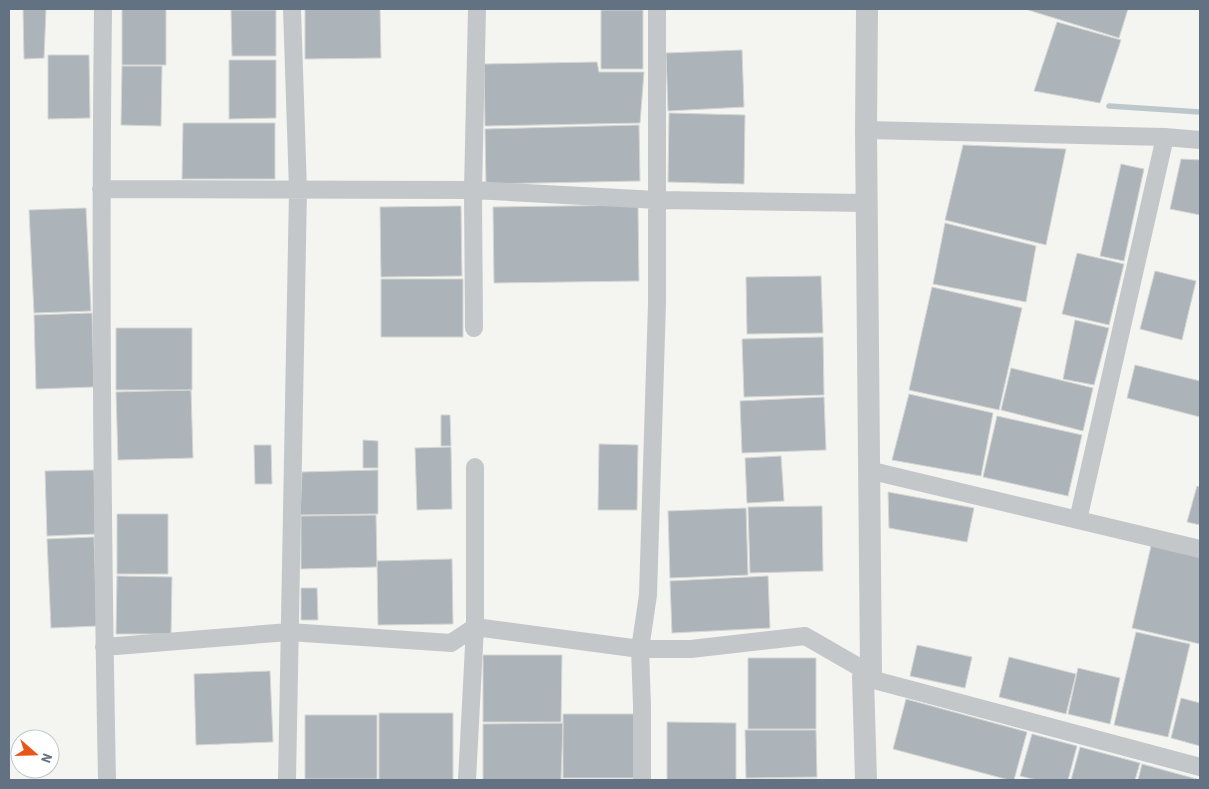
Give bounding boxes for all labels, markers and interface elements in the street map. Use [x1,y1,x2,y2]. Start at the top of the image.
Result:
north arrow [10,729,60,779]
text: N [35,750,57,766]

